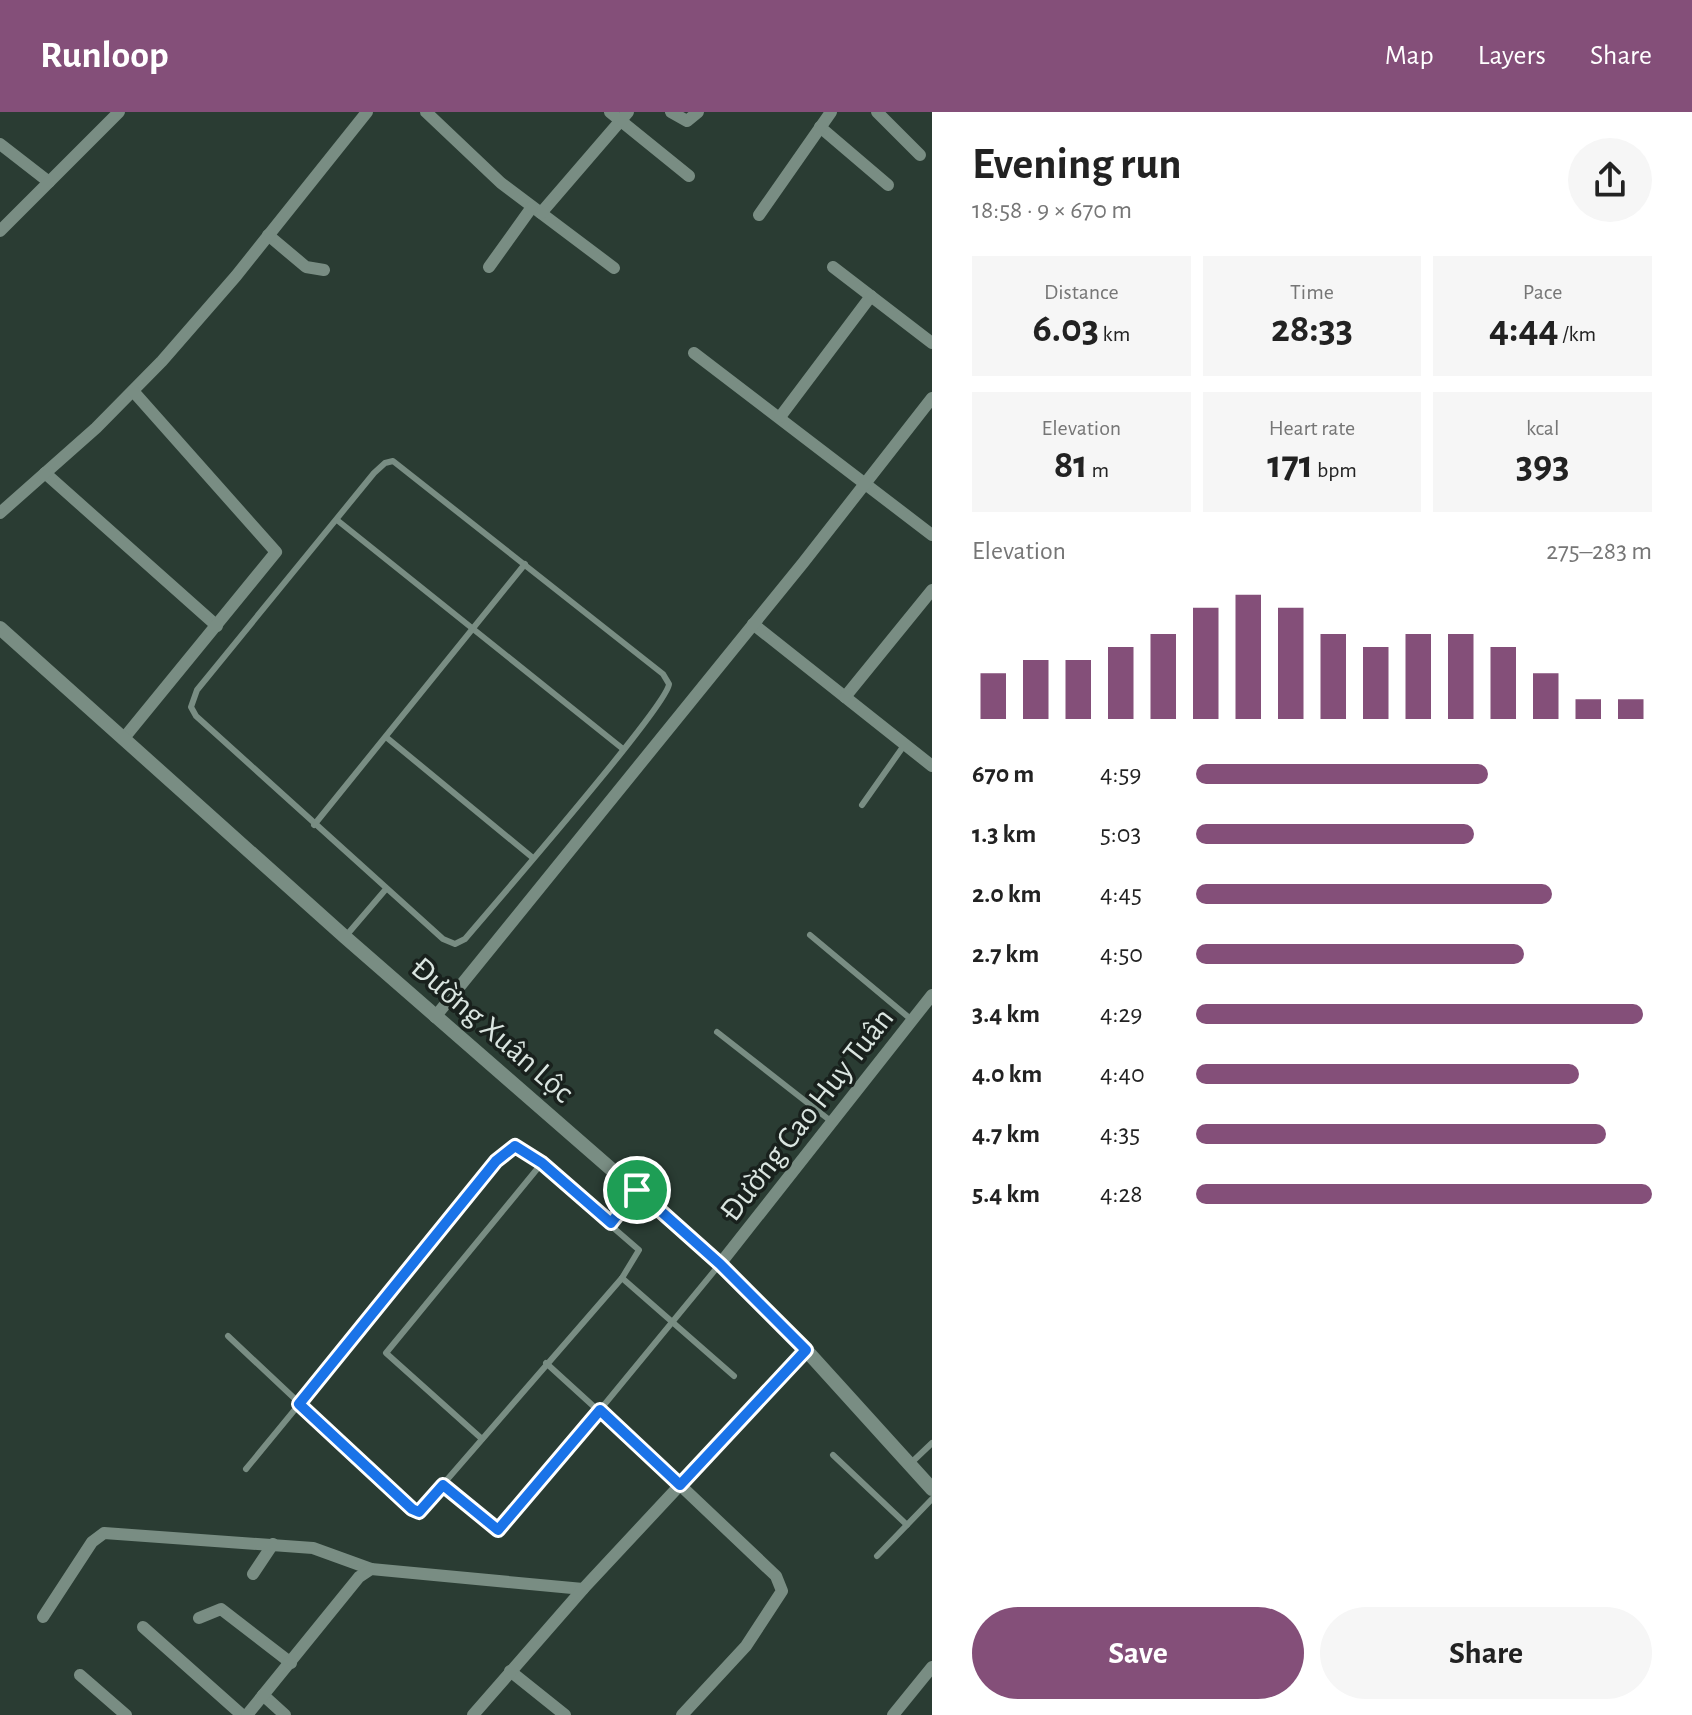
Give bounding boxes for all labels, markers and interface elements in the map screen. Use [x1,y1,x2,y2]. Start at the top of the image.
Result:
text: Runloop [40,37,169,75]
text: Map [1385,42,1434,70]
text: Layers [1478,42,1546,70]
text: Share [1590,42,1652,70]
button: share [1568,138,1652,222]
text: Evening run [972,143,1181,187]
text: 18:58 · 9 × 670 m [972,197,1132,223]
text: Distance [1044,281,1119,303]
text: Time [1290,281,1334,303]
text: Pace [1523,281,1562,303]
text: 6.03 [1032,309,1099,349]
text: 28:33 [1271,309,1353,349]
text: 4:44 [1489,309,1559,349]
text: km [1099,323,1130,345]
text: /km [1559,323,1596,345]
text: Elevation [1042,417,1121,439]
text: Heart rate [1269,417,1355,439]
text: kcal [1526,417,1559,439]
text: 81 [1054,445,1088,485]
text: 171 [1267,445,1313,485]
text: 393 [1516,445,1570,485]
text: m [1088,459,1109,481]
text: bpm [1313,459,1357,481]
text: Elevation [972,538,1066,564]
text: 275–283 m [1546,538,1652,564]
text: 670 m [972,761,1034,787]
text: 4:59 [1100,761,1142,787]
text: 1.3 km [972,821,1036,847]
text: 5:03 [1100,821,1141,847]
text: 2.0 km [972,881,1042,907]
text: 4:45 [1100,881,1142,907]
text: 2.7 km [972,941,1039,967]
text: 4:50 [1100,941,1143,967]
street label: Đường Xuân Lộc [405,951,580,1109]
text: 3.4 km [972,1001,1040,1027]
text: 4:29 [1100,1001,1143,1027]
street label: Đường Cao Huy Tuân [714,1002,900,1227]
text: 4.0 km [972,1061,1042,1087]
text: 4:40 [1100,1061,1145,1087]
text: 4.7 km [972,1121,1040,1147]
text: 4:35 [1100,1121,1140,1147]
pin [603,1156,671,1224]
icon: arrive [615,1168,659,1212]
text: 5.4 km [972,1181,1040,1207]
text: 4:28 [1100,1181,1143,1207]
button: Save [972,1607,1304,1699]
button: Share [1320,1607,1652,1699]

